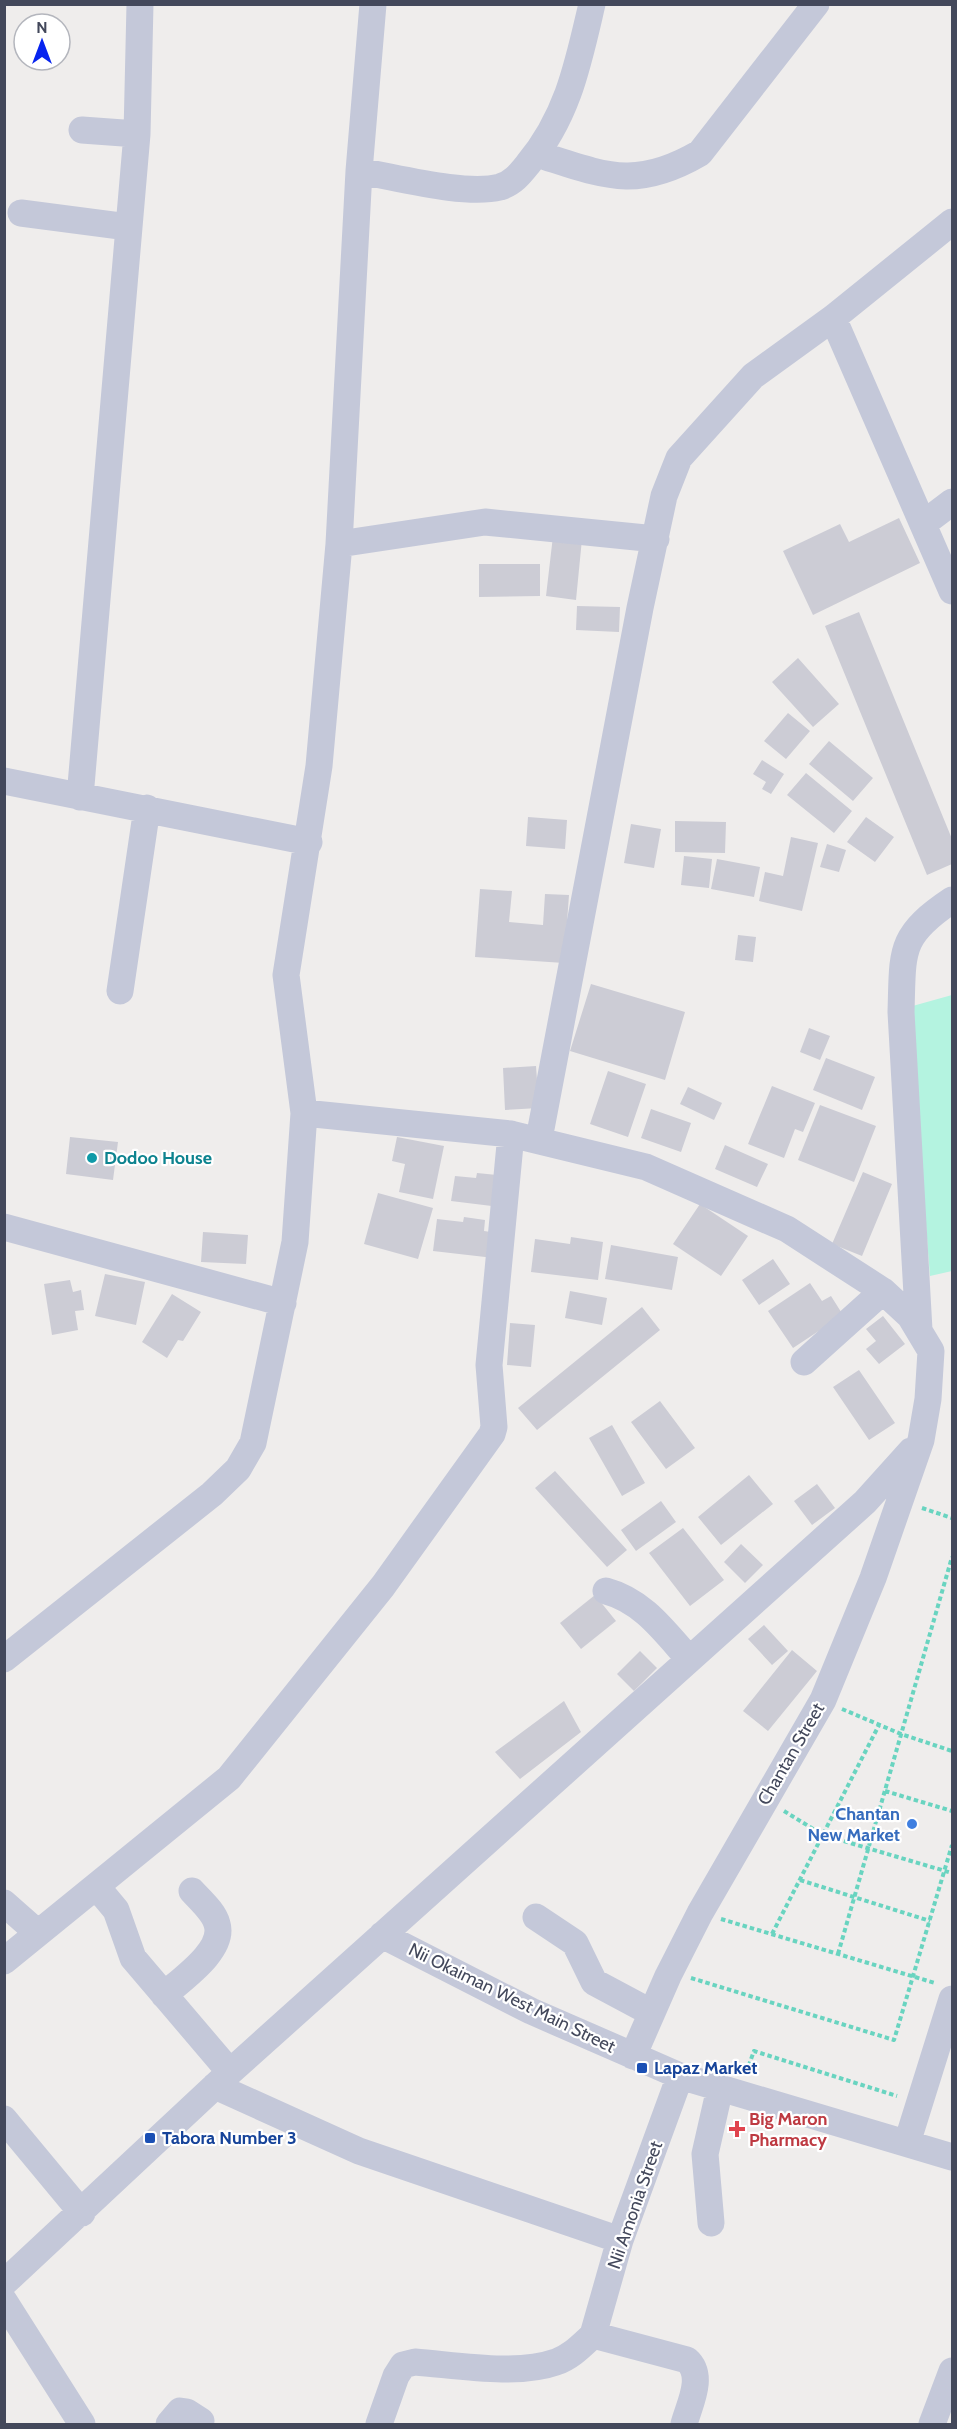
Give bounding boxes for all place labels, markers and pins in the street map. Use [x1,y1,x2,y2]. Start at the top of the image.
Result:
place label: Dodoo House [104,1147,212,1169]
marker: Dodoo House [85,1151,99,1165]
place label: Chantan New Market [808,1803,900,1846]
marker: Chantan New Market [905,1817,919,1831]
place label: Lapaz Market [654,2057,757,2079]
marker: Lapaz Market [635,2061,649,2075]
place label: Big Maron Pharmacy [749,2108,827,2151]
marker: Big Maron Pharmacy [730,2122,744,2136]
place label: Tabora Number 3 [162,2127,297,2149]
marker: Tabora Number 3 [143,2131,157,2145]

